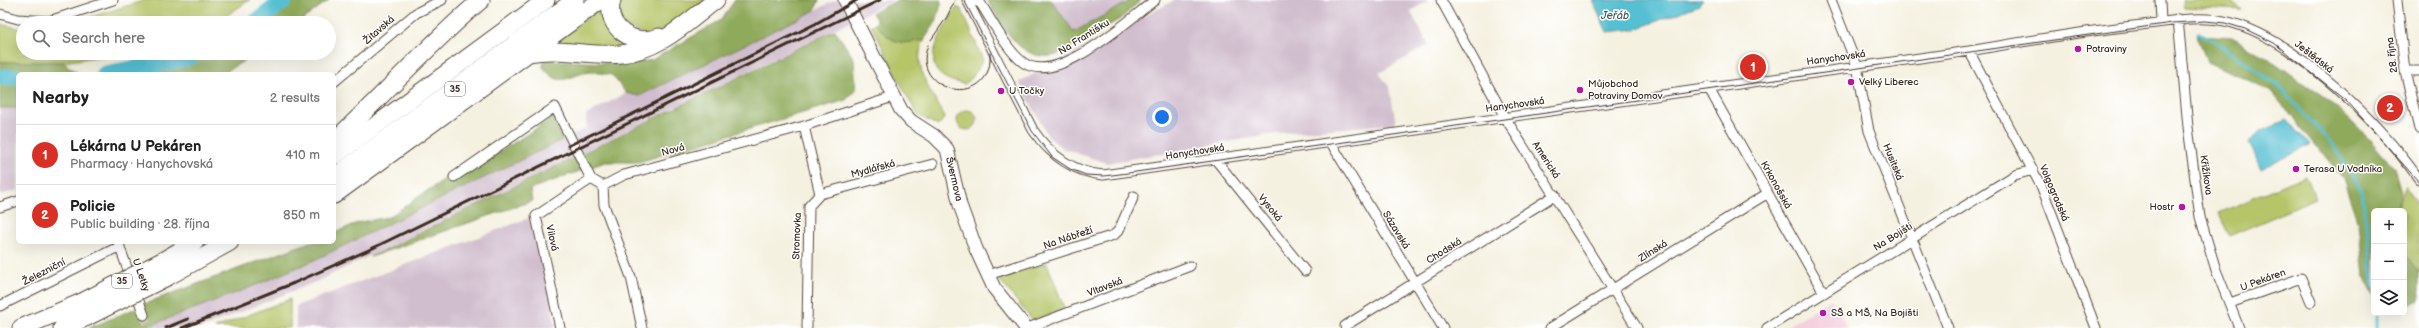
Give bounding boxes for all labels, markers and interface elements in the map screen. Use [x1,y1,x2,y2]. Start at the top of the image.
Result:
water label: Jeřáb [1600,9,1629,22]
street label: Žitavská [360,13,397,47]
search box [16,16,336,60]
street label: Na Františku [1056,17,1112,57]
icon: search [30,27,52,49]
text: Search here [62,29,145,48]
street label: 28. října [2384,36,2400,74]
street label: Ještědská [2292,38,2336,76]
place label: Potraviny [2086,43,2127,55]
marker: Potraviny [2073,44,2083,54]
street label: Hanychovská [1806,48,1867,68]
pin: 1 [1740,52,1766,82]
place label: Velký Liberec [1859,76,1919,88]
marker: Velký Liberec [1846,77,1856,87]
place label: Můjobchod Potraviny Domov [1588,78,1663,102]
road number: 35 [445,82,465,96]
place label: U Točky [1009,85,1045,97]
marker: Můjobchod Potraviny Domov [1575,85,1585,95]
marker: U Točky [996,86,1006,96]
text: Nearby [32,88,89,108]
text: 2 results [270,90,320,106]
pin: 2 [2377,93,2403,123]
street label: Hanychovská [1485,95,1546,115]
your location [1152,107,1172,127]
text: Lékárna U Pekáren [70,137,201,156]
street label: Americká [1530,139,1563,181]
street label: Nová [660,141,686,159]
street label: Hanychovská [1165,141,1226,163]
street label: Husitská [1880,142,1906,182]
text: 1 [42,147,48,163]
text: 410 m [285,147,320,163]
street label: Křižíkova [2197,154,2215,196]
text: Pharmacy · Hanychovská [70,156,213,172]
street label: Švermova [943,156,965,203]
street label: Mydlářská [850,157,897,181]
street label: Krkonošská [1758,159,1794,211]
street label: Volgogradská [2037,163,2071,224]
place label: Terasa U Vodníka [2304,163,2383,175]
marker: Terasa U Vodníka [2291,164,2301,174]
street label: Vysoká [1255,192,1285,224]
text: Policie [70,197,115,216]
place label: Hostr [2149,201,2174,213]
marker: Hostr [2177,202,2187,212]
text: 2 [41,207,49,223]
text: 850 m [283,207,320,223]
map controls [2371,208,2407,316]
button: + [2371,208,2407,244]
street label: Sázavská [1380,209,1412,251]
street label: Stromovka [790,212,804,260]
text: Public building · 28. října [70,216,210,232]
street label: Na Bojišti [1871,220,1915,254]
street label: Vilová [543,224,561,253]
street label: Na Nábřeží [1042,224,1095,252]
street label: Chodská [1424,235,1464,267]
street label: Zlínská [1636,237,1670,265]
button: − [2371,244,2407,280]
street label: Železniční [20,256,68,288]
street label: U Letky [130,257,152,294]
street label: U Pekáren [2239,266,2288,294]
road number: 35 [112,274,132,288]
street label: Vltavská [1086,275,1125,299]
button: layers [2371,280,2407,316]
place label: SŠ a MŠ, Na Bojišti [1831,307,1918,319]
marker: SŠ a MŠ, Na Bojišti [1818,308,1828,318]

